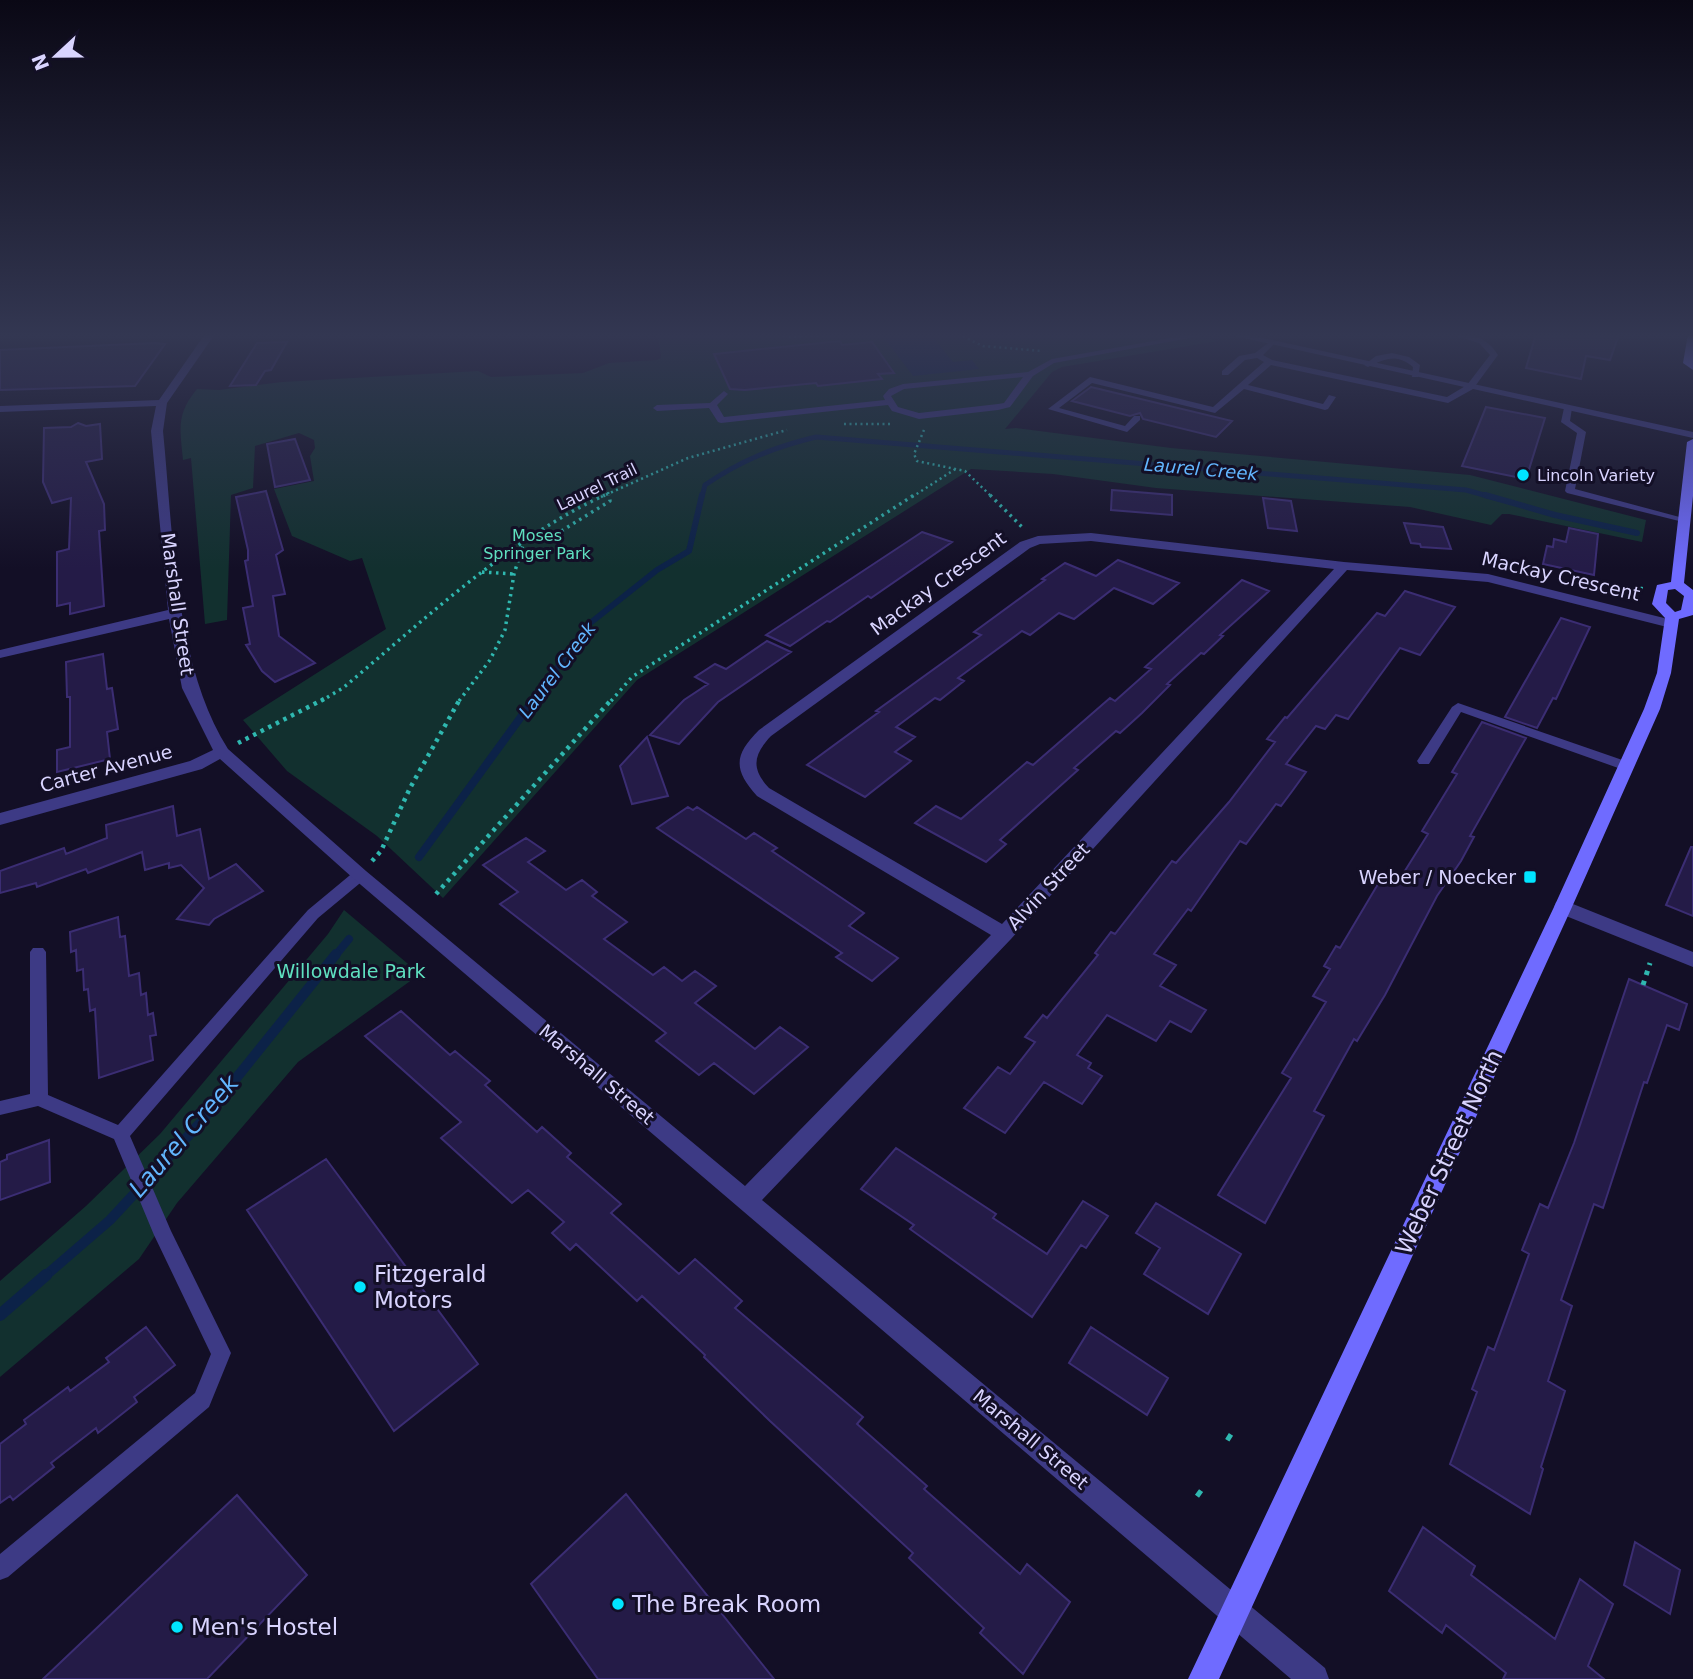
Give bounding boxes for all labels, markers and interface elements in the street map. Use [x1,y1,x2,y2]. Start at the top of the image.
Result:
north arrow [21,21,91,91]
text: N [27,51,53,74]
water label: Laurel Creek [1143,454,1260,485]
street label: Laurel Trail [554,459,640,515]
place label: Lincoln Variety [1537,466,1655,485]
marker: Lincoln Variety [1515,467,1531,483]
park label: Moses Springer Park [483,526,592,563]
street label: Mackay Crescent [866,526,1010,640]
street label: Marshall Street [157,531,199,677]
street label: Mackay Crescent [1480,547,1642,605]
water label: Laurel Creek [514,617,601,722]
street label: Carter Avenue [37,740,175,796]
street label: Alvin Street [1002,838,1094,934]
place label: Weber / Noecker [1359,866,1516,888]
marker: Weber / Noecker [1522,869,1538,885]
park label: Willowdale Park [276,960,426,982]
street label: Marshall Street [535,1019,659,1129]
street label: Weber Street North [1390,1046,1508,1258]
water label: Laurel Creek [123,1069,245,1203]
place label: Fitzgerald Motors [374,1261,486,1313]
marker: Fitzgerald Motors [352,1279,368,1295]
street label: Marshall Street [969,1384,1093,1494]
place label: The Break Room [631,1591,821,1617]
marker: The Break Room [610,1596,626,1612]
place label: Men's Hostel [191,1614,338,1640]
marker: Men's Hostel [169,1619,185,1635]

